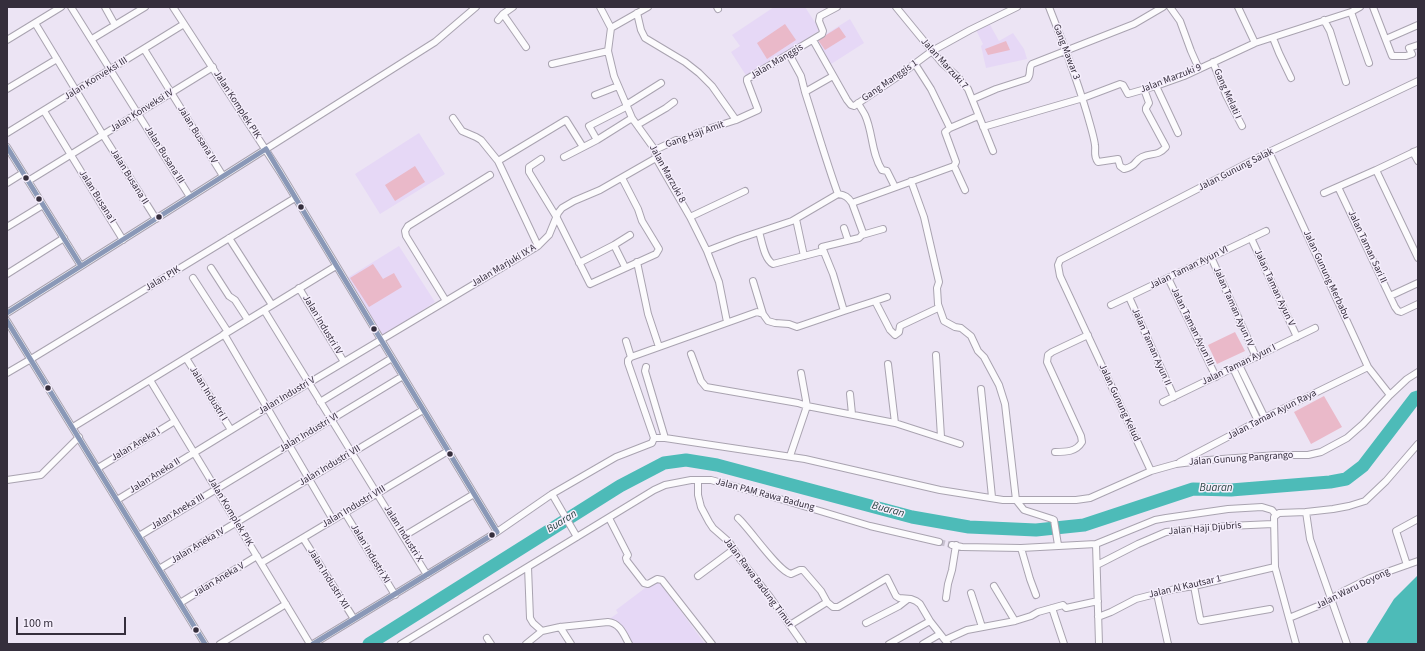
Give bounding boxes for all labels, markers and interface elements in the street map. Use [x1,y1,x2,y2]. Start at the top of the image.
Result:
street label: Gang Mawar 3 [1050,22,1082,82]
street label: Jalan Marzuki 7 [918,36,970,92]
street label: Jalan Manggis [748,42,806,82]
street label: Jalan Konveksi III [62,55,130,103]
street label: Gang Manggis 1 [860,57,920,105]
street label: Jalan Marzuki 9 [1139,62,1203,96]
street label: Gang Melati I [1211,67,1243,121]
street label: Jalan Komplek PIK [211,69,263,141]
street label: Jalan Konveksi IV [108,87,176,135]
street label: Jalan Busana IV [174,104,220,166]
street label: Gang Haji Amit [664,119,726,151]
street label: Jalan Busana III [141,124,187,186]
street label: Jalan Marzuki 8 [646,143,688,205]
street label: Jalan Gunung Salak [1196,146,1276,194]
street label: Jalan Busana II [107,147,151,207]
street label: Jalan Busana I [76,168,118,226]
unlabelled marker [21,173,31,183]
unlabelled marker [34,194,44,204]
unlabelled marker [296,202,306,212]
street label: Jalan Taman Sari II [1345,209,1389,285]
unlabelled marker [154,212,164,222]
street label: Jalan Gunung Merbabu [1300,228,1352,322]
street label: Jalan Marjuki IX A [470,242,538,290]
street label: Jalan Taman Ayun VI [1148,244,1230,292]
street label: Jalan Taman Ayun V [1251,248,1297,328]
street label: Jalan PIK [143,264,183,294]
street label: Jalan Taman Ayun IV [1210,265,1256,349]
street label: Jalan Taman Ayun III [1168,286,1216,368]
street label: Jalan Industri IV [300,293,344,357]
street label: Jalan Taman Ayun II [1129,306,1173,388]
unlabelled marker [369,324,379,334]
street label: Jalan Taman Ayun I [1200,342,1278,388]
street label: Jalan Gunung Kelud [1096,362,1142,444]
street label: Jalan Industri I [187,365,229,423]
street label: Jalan Industri V [256,374,318,418]
unlabelled marker [43,383,53,393]
street label: Jalan Taman Ayun Raya [1225,387,1319,443]
street label: Jalan Industri VI [277,411,341,455]
street label: Jalan Aneka I [109,426,163,464]
street label: Jalan Industri VII [297,443,363,489]
unlabelled marker [445,449,455,459]
street label: Jalan Gunung Pangrango [1188,449,1294,469]
street label: Jalan Aneka II [127,456,183,496]
street label: Jalan Komplek PIK [205,475,255,549]
street label: Jalan PAM Rawa Badung [714,476,816,514]
water label: Buaran [1199,482,1233,496]
street label: Jalan Industri VIII [320,483,388,531]
street label: Jalan Aneka III [149,491,207,533]
water label: Buaran [870,499,906,521]
street label: Jalan Industri X [381,504,425,564]
water label: Buaran [544,508,580,536]
street label: Jalan Haji Djubris [1168,520,1242,538]
street label: Jalan Industri XI [348,522,392,586]
street label: Jalan Aneka IV [169,525,227,567]
unlabelled marker [487,530,497,540]
street label: Jalan Rawa Badung Timur [720,536,796,630]
street label: Jalan Industri XII [304,546,352,612]
street label: Jalan Aneka V [191,560,247,600]
street label: Jalan Waru Doyong [1314,566,1392,612]
street label: Jalan Al Kautsar 1 [1148,573,1222,601]
scale bar [18,609,128,635]
text: 100 m [23,615,53,632]
unlabelled marker [191,625,201,635]

